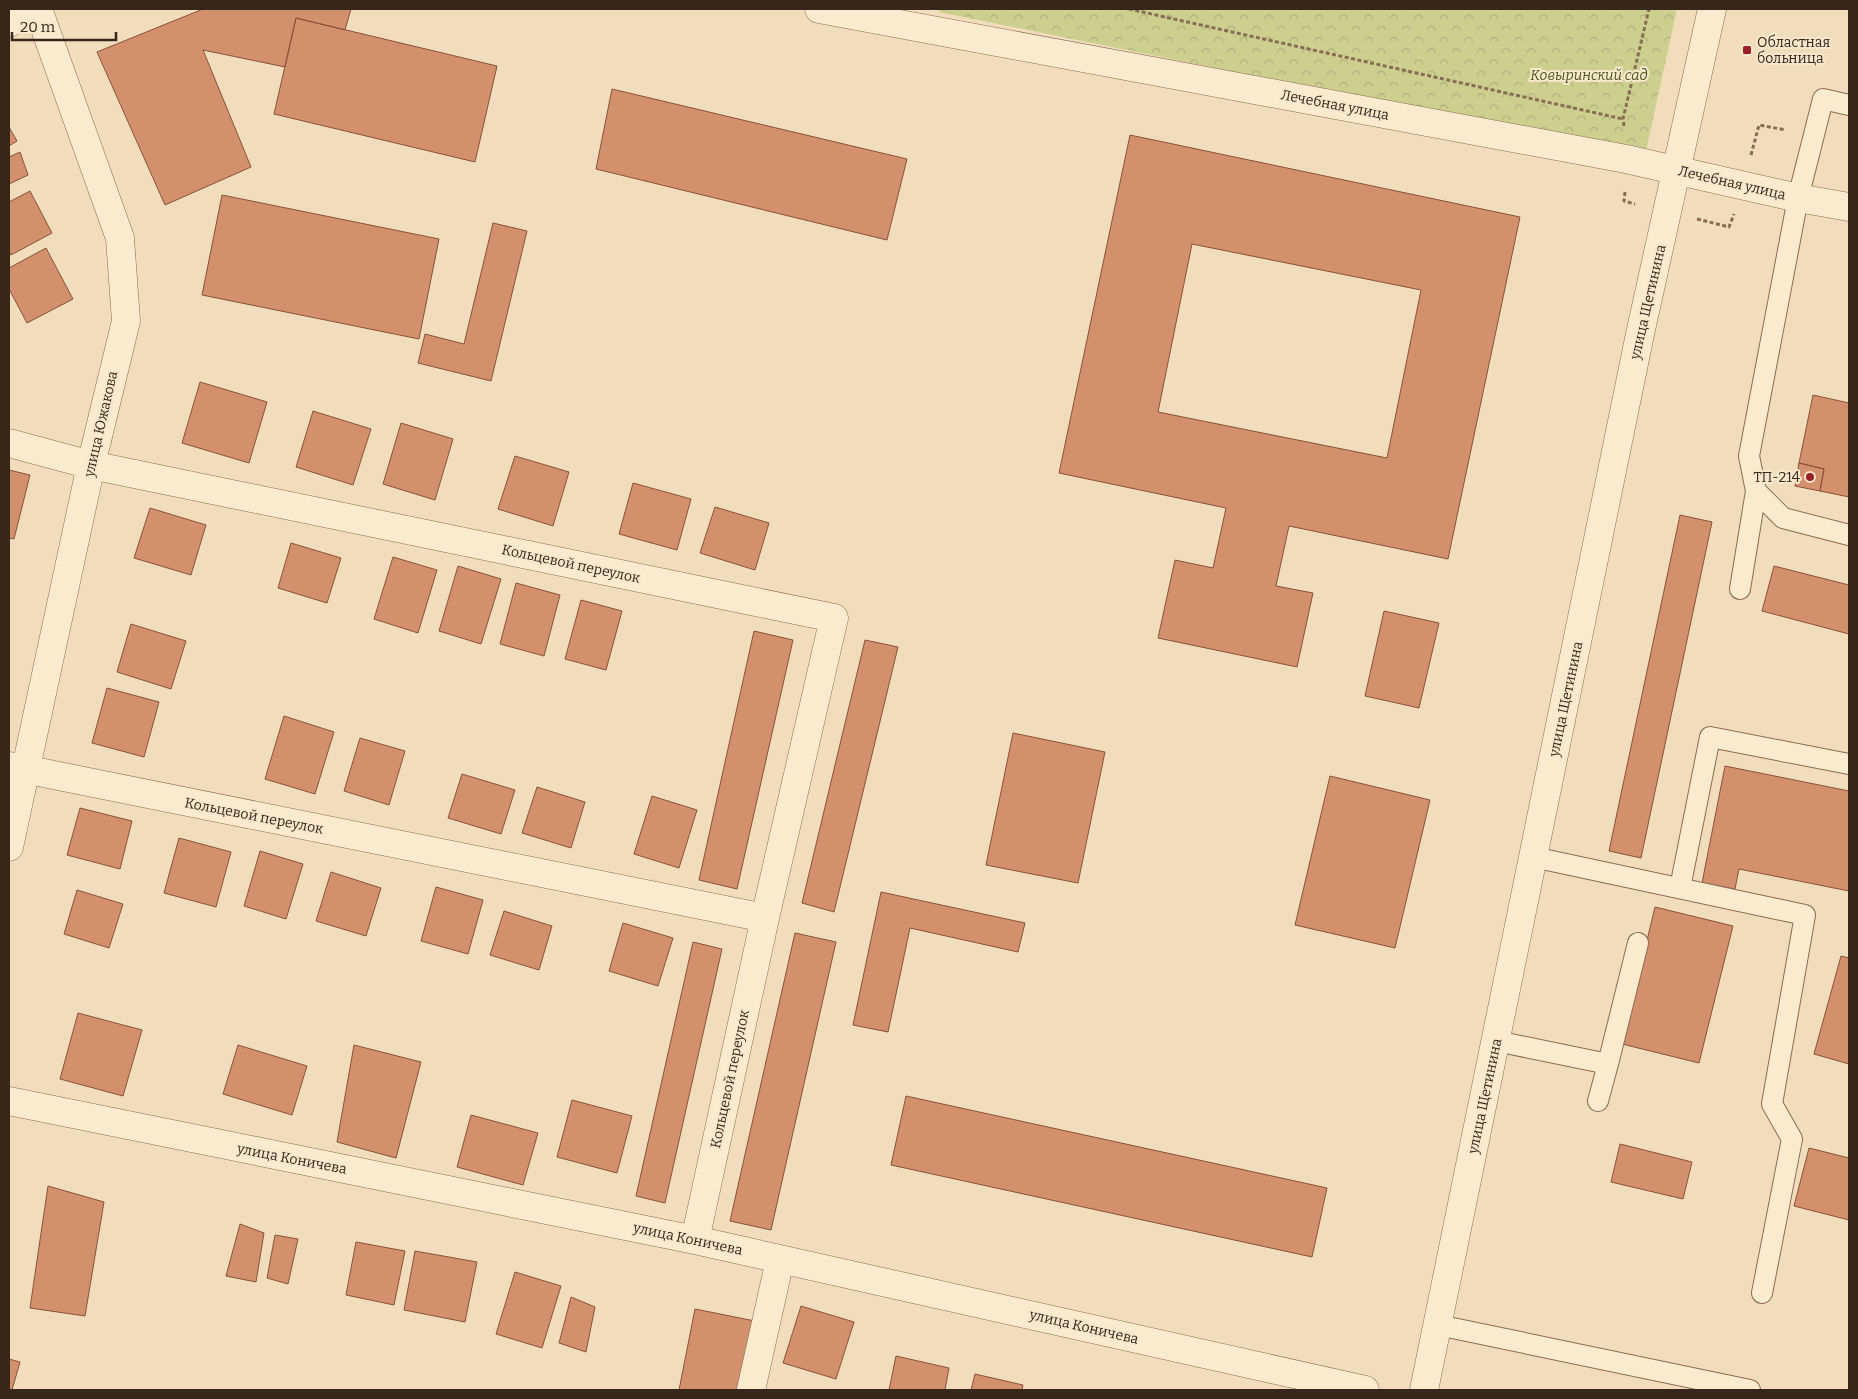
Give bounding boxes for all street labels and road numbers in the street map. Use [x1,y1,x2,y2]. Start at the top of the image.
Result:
street label: Лечебная улица [1279,86,1391,124]
street label: Лечебная улица [1677,162,1788,204]
street label: улица Щетинина [1626,242,1670,362]
street label: улица Южакова [80,369,122,480]
street label: Кольцевой переулок [500,541,643,587]
street label: улица Щетинина [1545,639,1587,759]
street label: Кольцевой переулок [183,794,326,838]
street label: Кольцевой переулок [707,1007,753,1150]
street label: улица Щетинина [1464,1036,1506,1156]
street label: улица Коничева [235,1140,349,1178]
street label: улица Коничева [631,1219,745,1259]
street label: улица Коничева [1027,1306,1141,1348]

